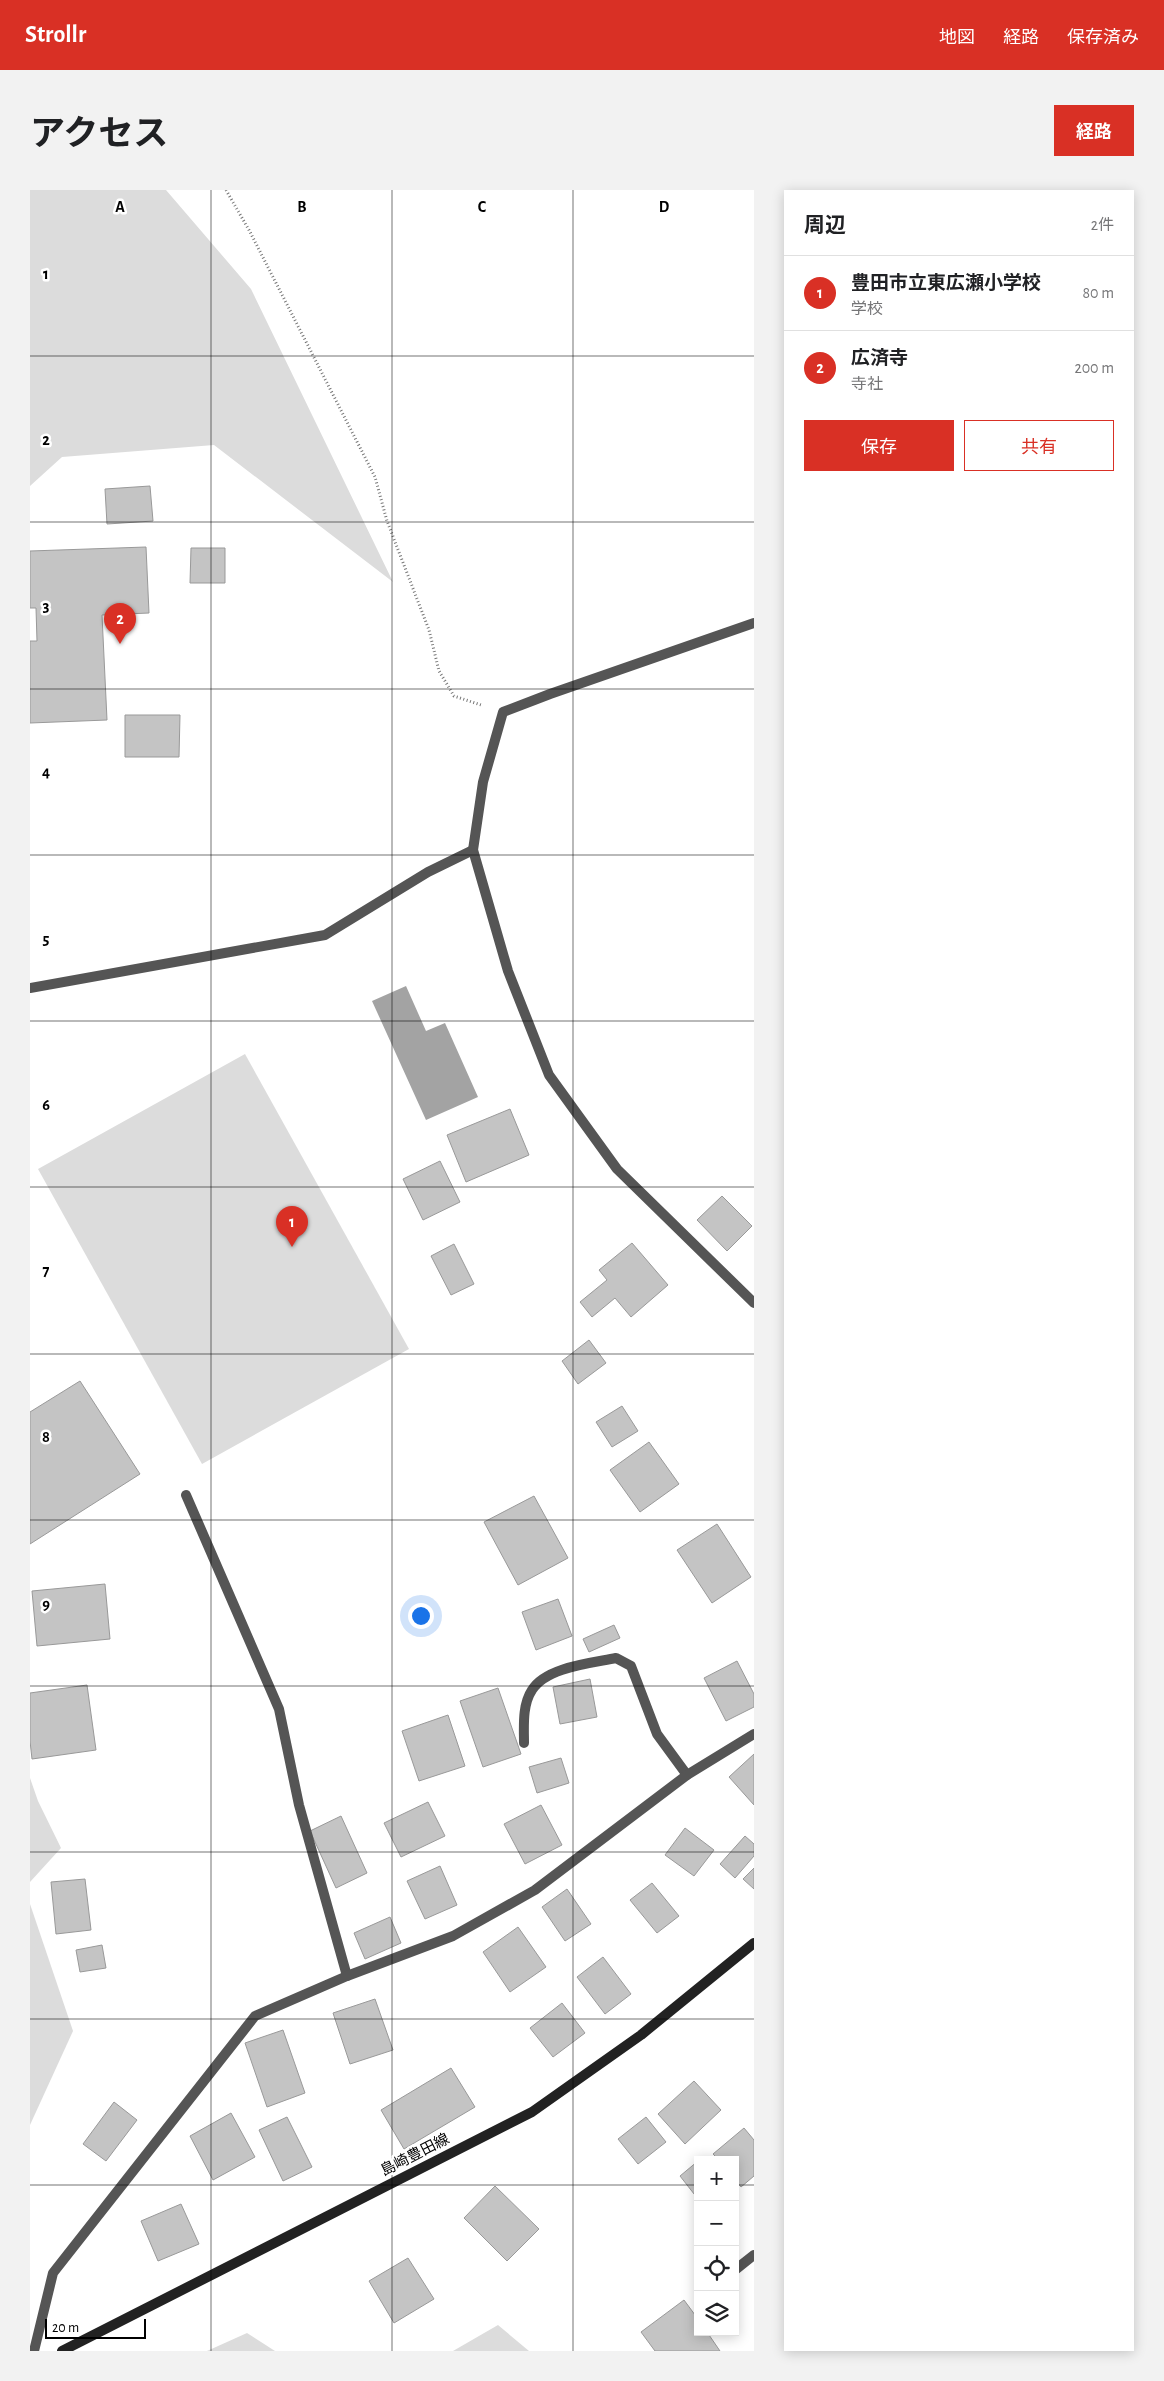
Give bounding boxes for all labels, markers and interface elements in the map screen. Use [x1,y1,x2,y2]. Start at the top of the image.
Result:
text: Strollr [25,23,86,47]
text: 地図 [939,29,975,47]
text: 経路 [1003,29,1039,47]
text: 保存済み [1067,29,1139,47]
button: 経路 [1054,105,1134,156]
text: アクセス [30,117,168,152]
text: A [115,199,125,215]
text: B [297,199,307,215]
text: C [478,199,487,215]
text: D [659,199,670,215]
text: 周辺 [804,215,846,236]
text: 2件 [1091,217,1114,233]
text: 1 [43,266,49,282]
text: 豊田市立東広瀬小学校 [851,274,1041,293]
text: 1 [817,285,823,301]
text: 80 m [1083,285,1114,301]
text: 学校 [851,301,883,317]
text: 広済寺 [851,349,908,368]
text: 2 [816,360,824,376]
text: 200 m [1074,360,1114,376]
text: 寺社 [851,376,883,392]
button: 保存 [804,420,954,471]
button: 共有 [964,420,1114,471]
text: 2 [42,432,50,448]
text: 3 [43,598,50,614]
pin: 2 [104,603,136,644]
text: 4 [42,764,50,780]
text: 5 [43,931,50,947]
text: 6 [42,1097,50,1113]
pin: 1 [276,1206,308,1247]
text: 7 [43,1263,50,1279]
text: 8 [42,1429,50,1445]
text: 9 [42,1596,50,1612]
your location [408,1603,434,1629]
street label: 島崎豊田線 [378,2130,452,2179]
map controls [694,2156,739,2336]
button: + [694,2156,739,2201]
button: − [694,2201,739,2246]
button: locate [694,2246,739,2291]
button: layers [694,2291,739,2336]
scale bar [45,2316,146,2339]
text: 20 m [52,2321,79,2335]

